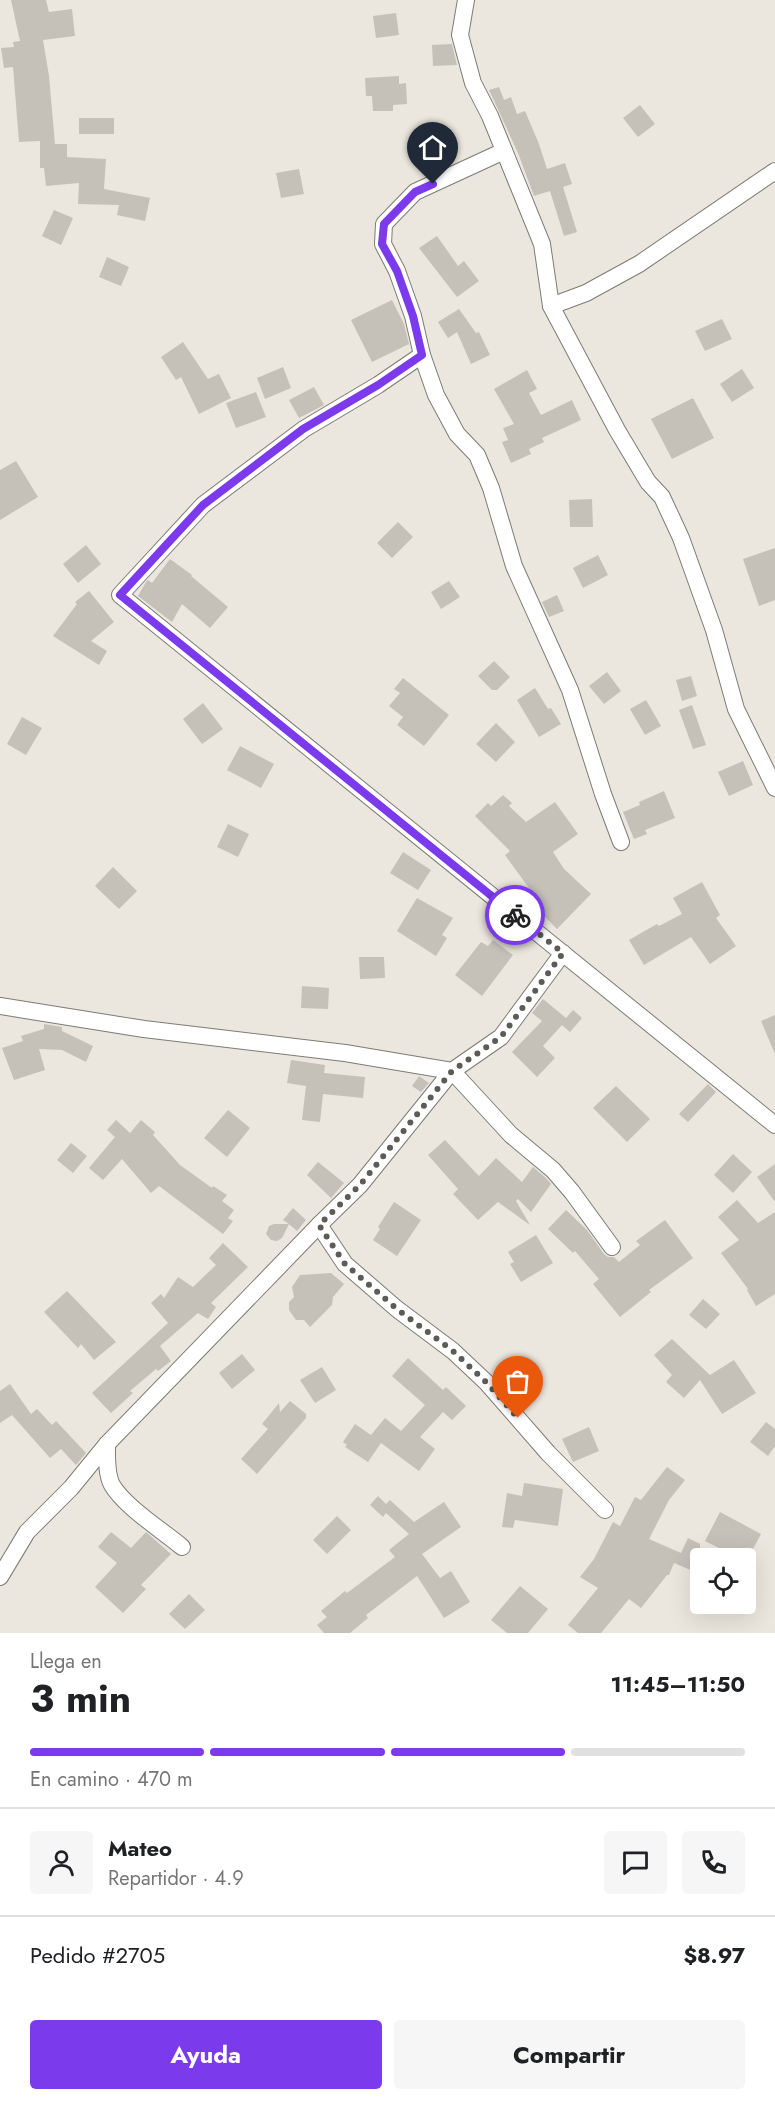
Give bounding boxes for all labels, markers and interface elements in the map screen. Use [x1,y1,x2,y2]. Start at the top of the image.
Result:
pin [407,122,458,184]
icon: home [416,131,449,164]
courier [485,885,545,945]
icon: bike [499,899,532,932]
pin [492,1356,543,1418]
icon: bag [501,1365,534,1398]
map controls [690,1548,756,1614]
button: locate [690,1548,756,1614]
text: Llega en [30,1647,102,1676]
text: 11:45–11:50 [610,1668,745,1700]
text: 3 min [30,1670,131,1727]
text: En camino · 470 m [30,1765,193,1794]
button: person [30,1831,93,1894]
button: chat [604,1831,667,1894]
button: phone [682,1831,745,1894]
text: Mateo [108,1832,172,1864]
text: Repartidor · 4.9 [108,1864,244,1893]
text: Pedido #2705 [30,1939,165,1971]
text: $8.97 [683,1939,745,1971]
button: Ayuda [30,2020,382,2089]
button: Compartir [394,2020,745,2089]

